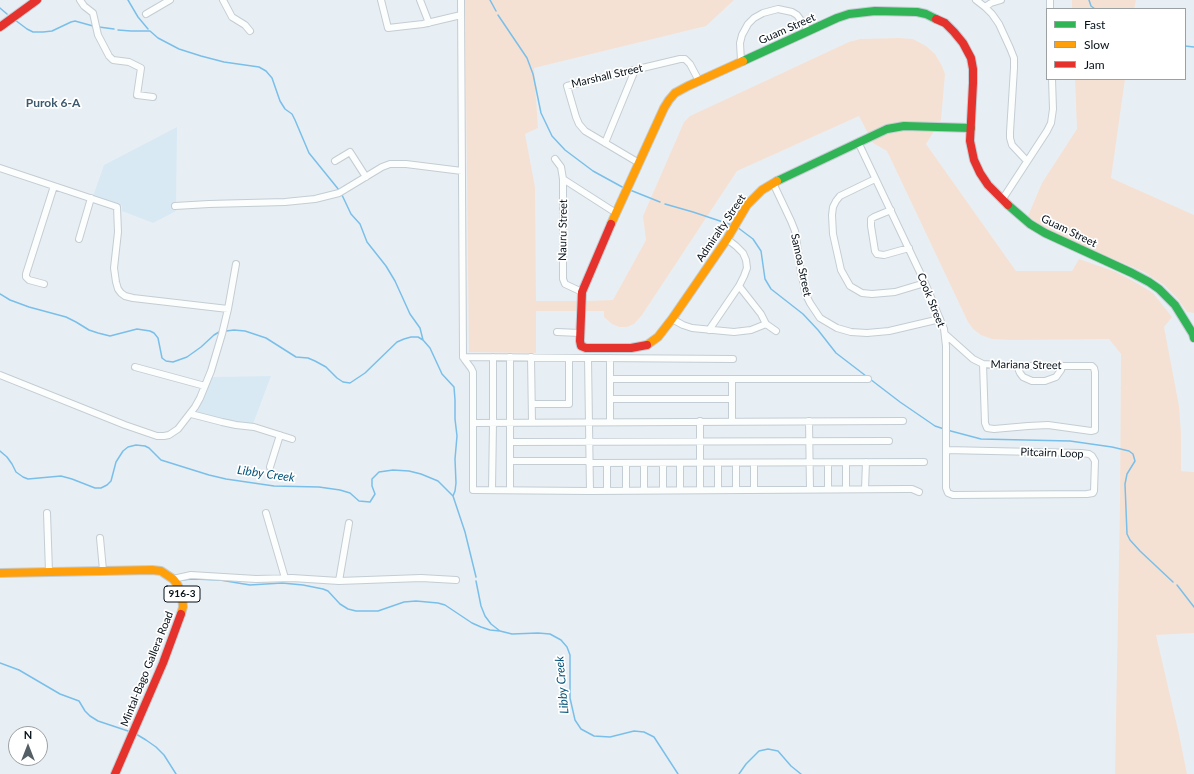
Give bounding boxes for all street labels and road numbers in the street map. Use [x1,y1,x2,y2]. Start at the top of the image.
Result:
street label: Guam Street [757,11,817,47]
street label: Marshall Street [570,61,644,91]
street label: Admiralty Street [694,192,748,264]
street label: Nauru Street [556,199,570,261]
street label: Guam Street [1039,212,1099,250]
street label: Samoa Street [788,232,814,298]
street label: Cook Street [914,271,948,329]
street label: Mariana Street [990,358,1062,372]
street label: Pitcairn Loop [1020,445,1084,461]
road number: 916-3 [164,586,200,602]
street label: Mintal-Bago Gallera Road [118,609,176,729]

